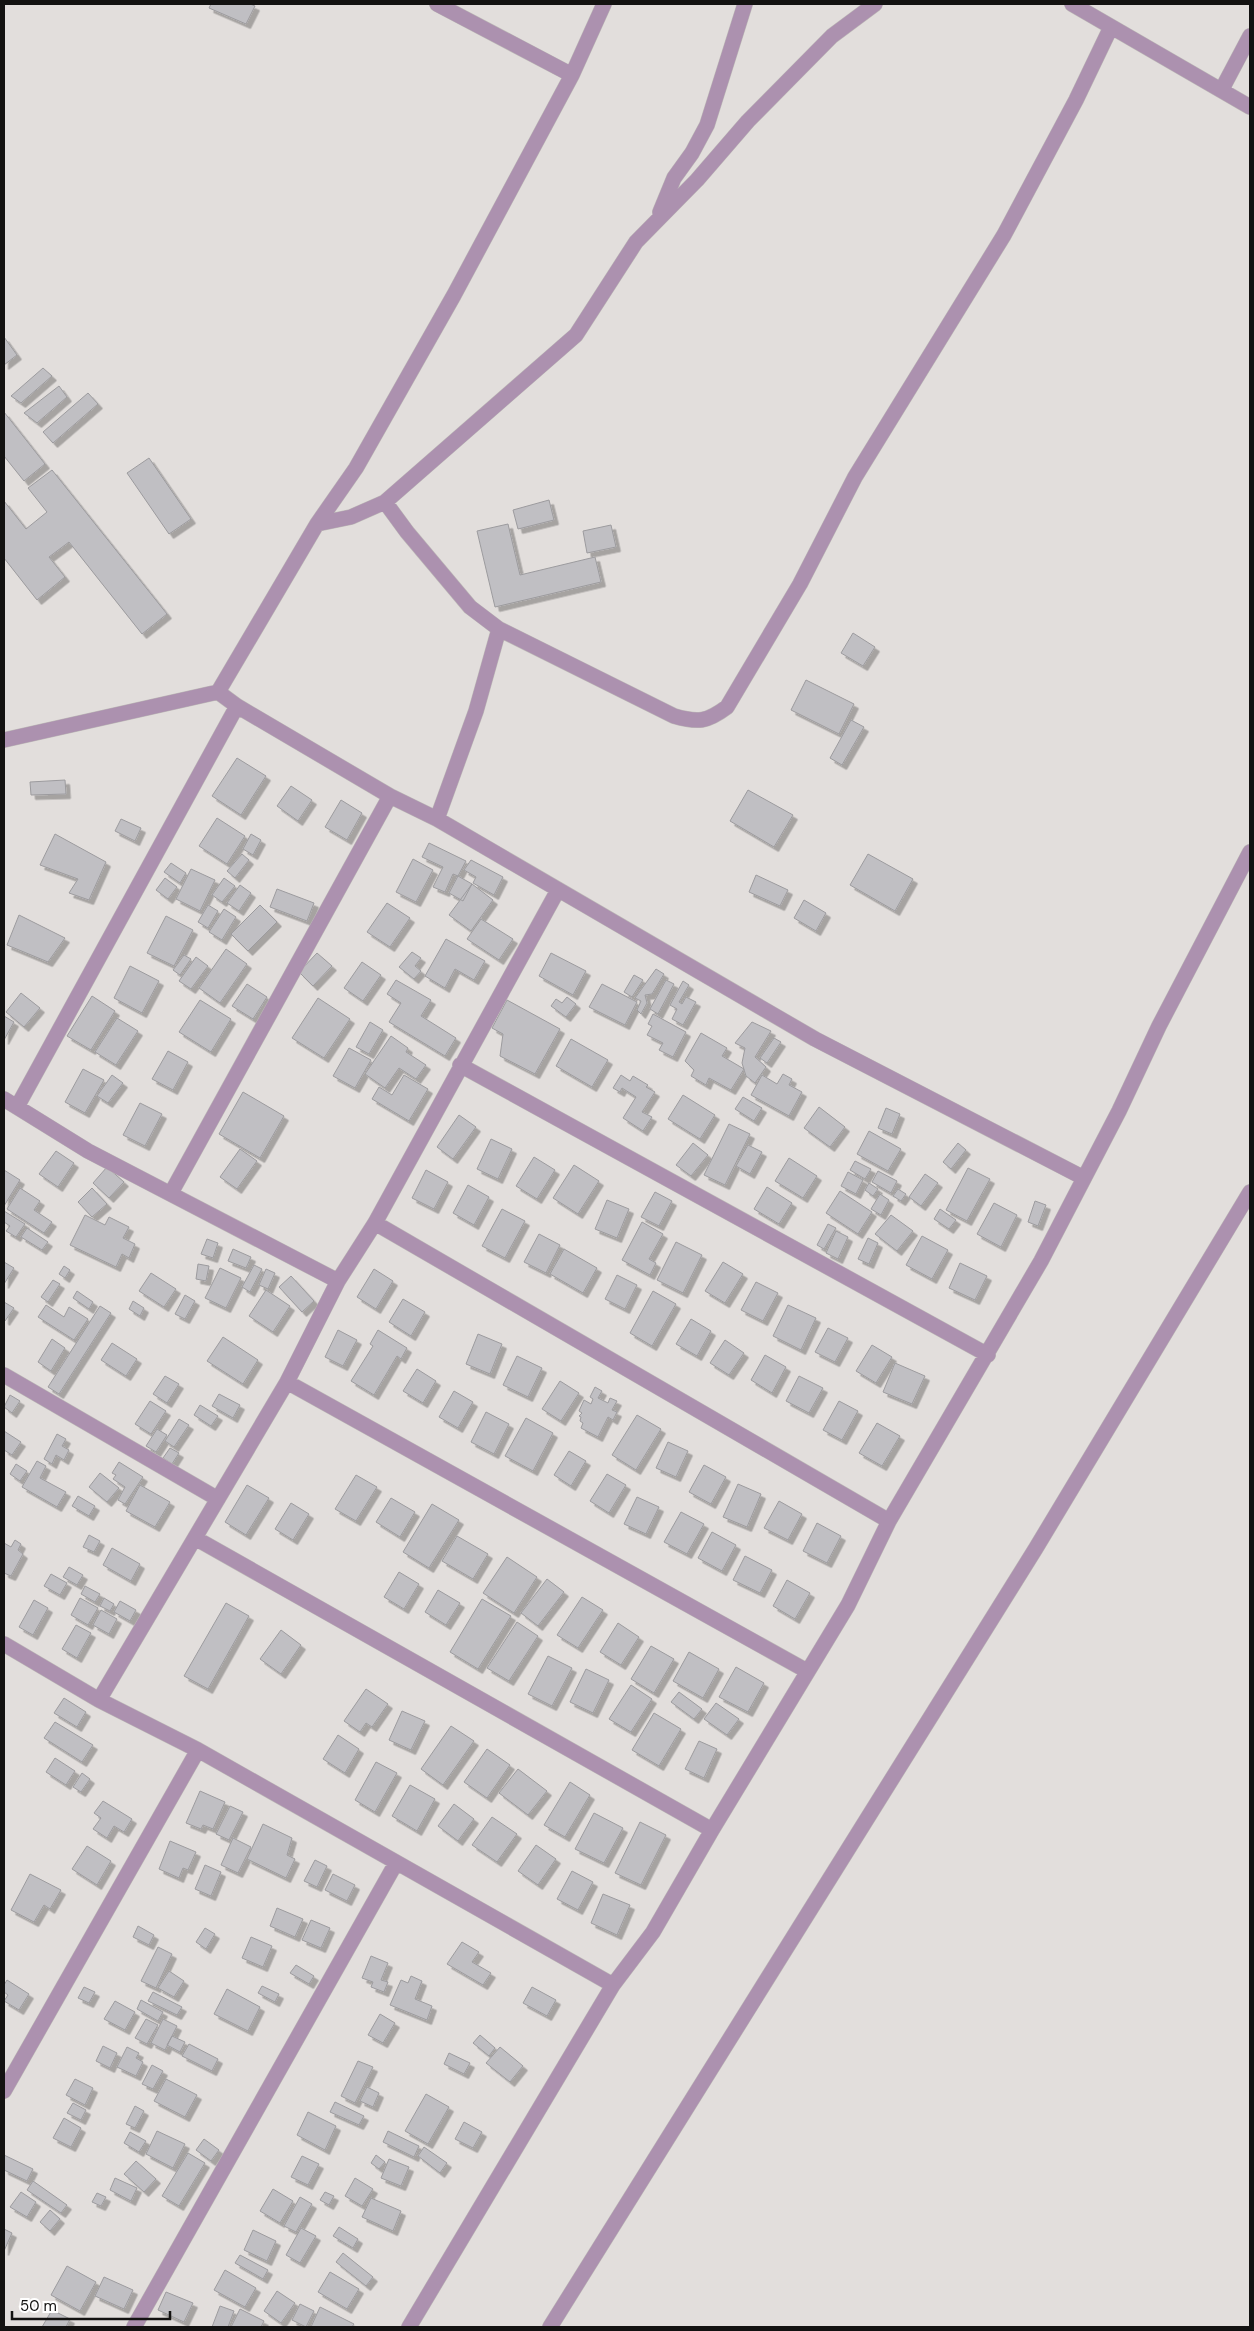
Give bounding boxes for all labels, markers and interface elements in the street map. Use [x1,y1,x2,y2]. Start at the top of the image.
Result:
scale bar [12,2288,170,2320]
text: 50 m [20,2296,57,2316]

